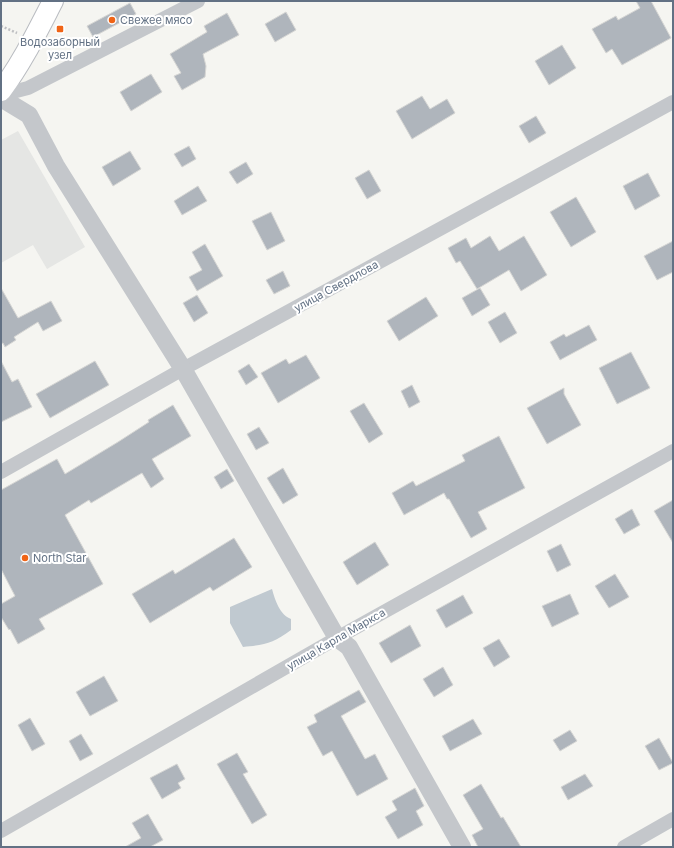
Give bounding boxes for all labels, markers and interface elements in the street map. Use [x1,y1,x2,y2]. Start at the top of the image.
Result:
place label: Свежее мясо [120,13,193,27]
marker: Свежее мясо [107,15,117,25]
marker: Водозаборный узел [55,24,65,34]
place label: Водозаборный узел [20,35,100,62]
street label: улица Свердлова [292,257,380,315]
place label: North Star [33,551,86,565]
marker: North Star [20,553,30,563]
street label: улица Карла Маркса [284,605,388,673]

